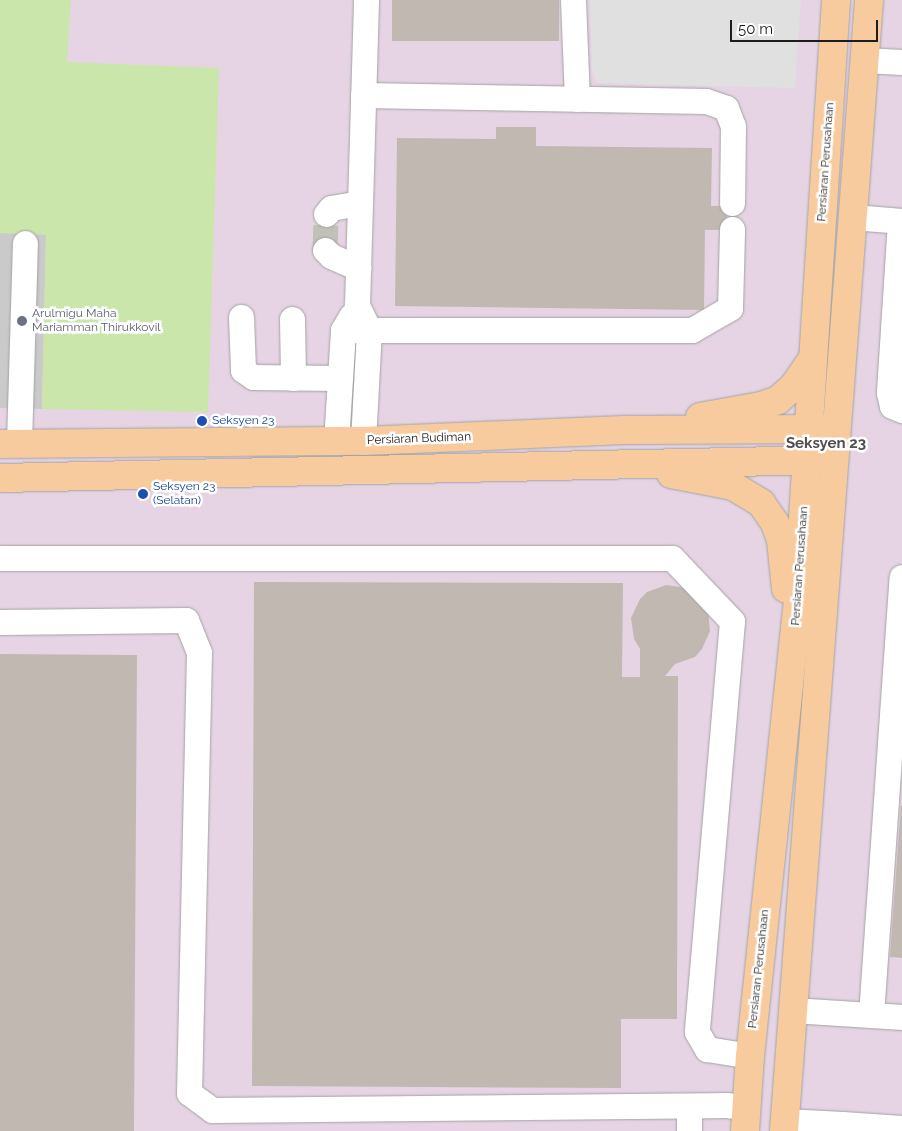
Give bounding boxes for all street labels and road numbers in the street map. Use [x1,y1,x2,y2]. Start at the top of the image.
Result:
street label: Persiaran Perusahaan [815,102,837,222]
street label: Persiaran Budiman [367,430,471,448]
street label: Persiaran Perusahaan [789,506,811,626]
street label: Persiaran Perusahaan [746,909,772,1029]

